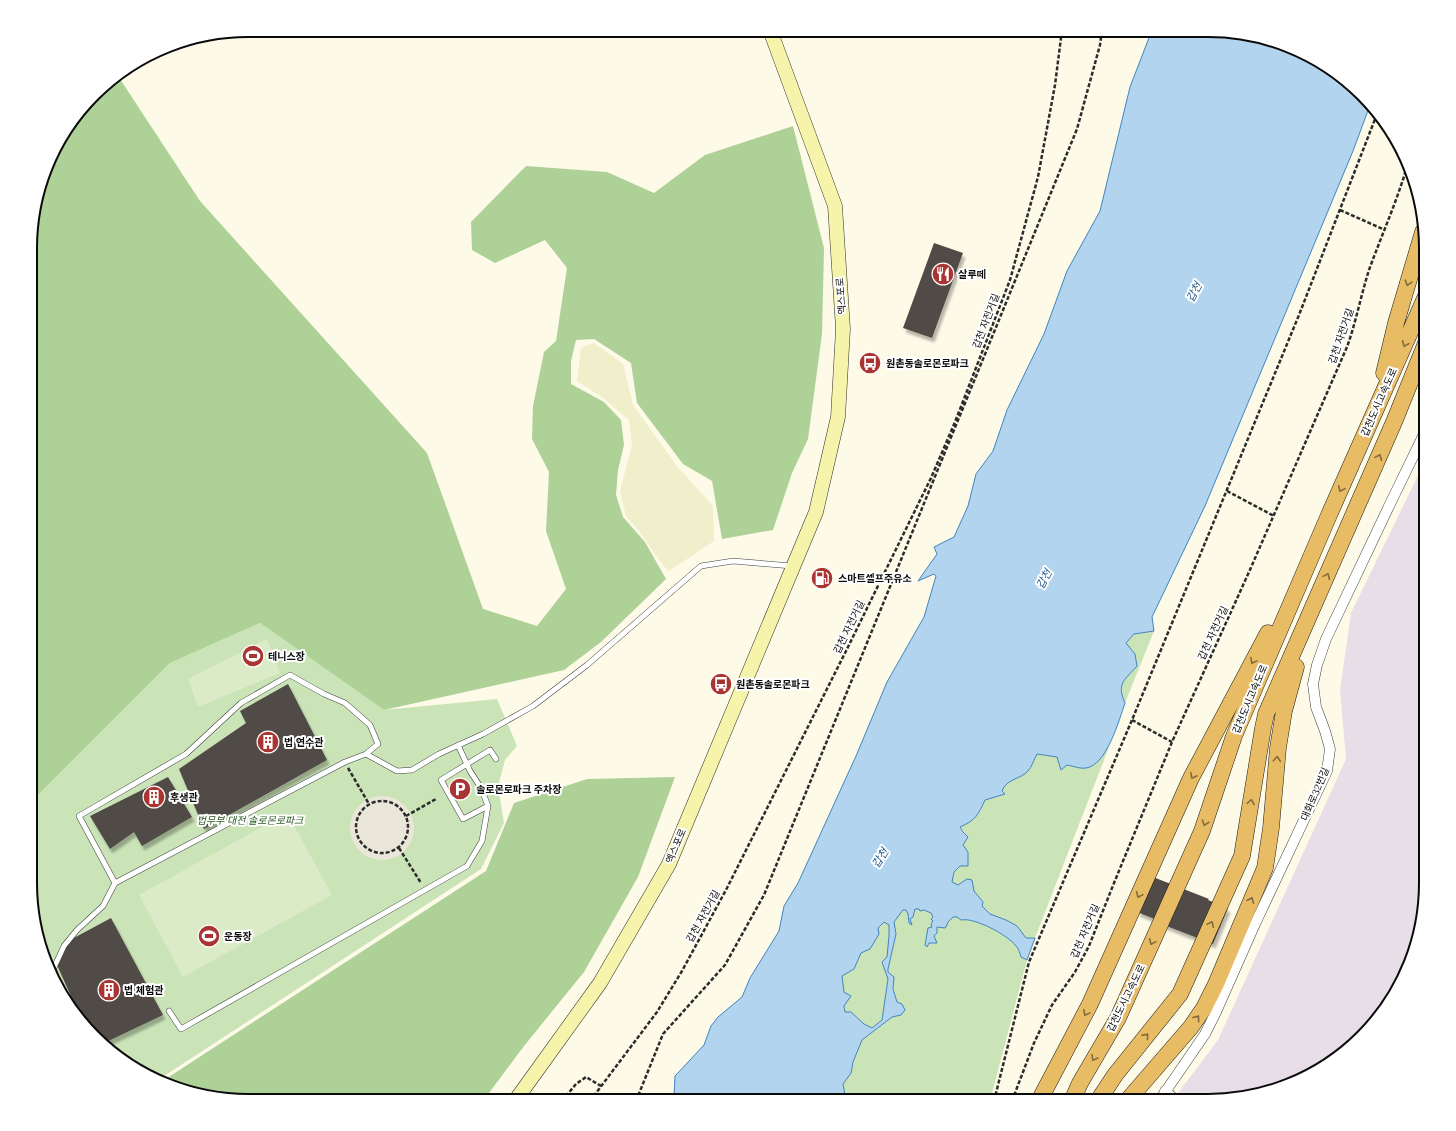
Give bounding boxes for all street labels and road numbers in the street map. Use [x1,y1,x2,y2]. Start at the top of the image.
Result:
street label: 엑스포로 [833,277,849,315]
street label: 갑천 자전거길 [970,292,1002,350]
street label: 갑천 자전거길 [1325,307,1357,365]
street label: 갑천도시고속도로 [1358,366,1400,438]
street label: 갑천 자전거길 [830,598,868,656]
street label: 갑천 자전거길 [1195,604,1231,662]
street label: 갑천도시고속도로 [1230,663,1270,735]
street label: 대화로32번길 [1298,765,1332,823]
street label: 엑스포로 [663,827,689,865]
street label: 갑천 자전거길 [683,888,723,944]
street label: 갑천 자전거길 [1068,902,1102,960]
street label: 갑천도시고속도로 [1104,962,1148,1034]

